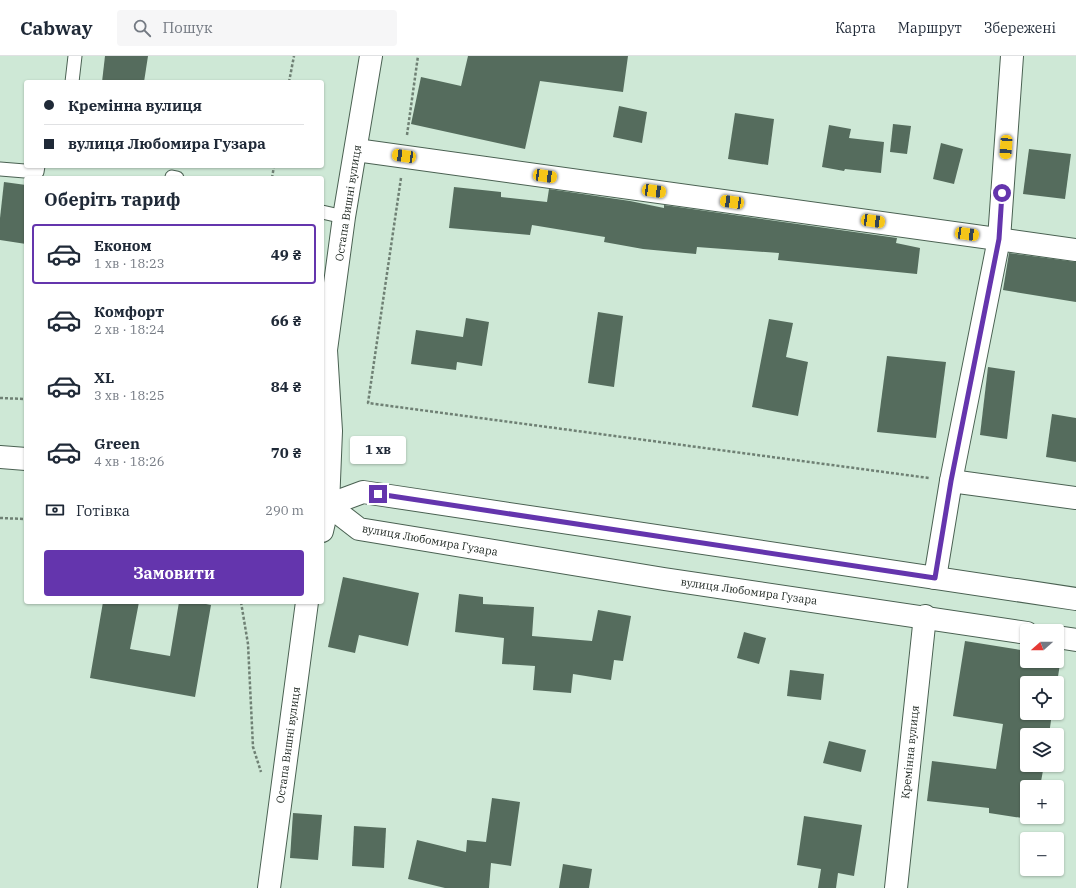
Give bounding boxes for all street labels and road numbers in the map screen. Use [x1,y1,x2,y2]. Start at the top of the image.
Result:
street label: Остапа Вишні вулиця [332,144,364,262]
street label: вулиця Любомира Гузара [361,521,499,559]
street label: вулиця Любомира Гузара [680,574,818,608]
street label: Остапа Вишні вулиця [273,686,303,804]
street label: Кремінна вулиця [898,704,922,800]

